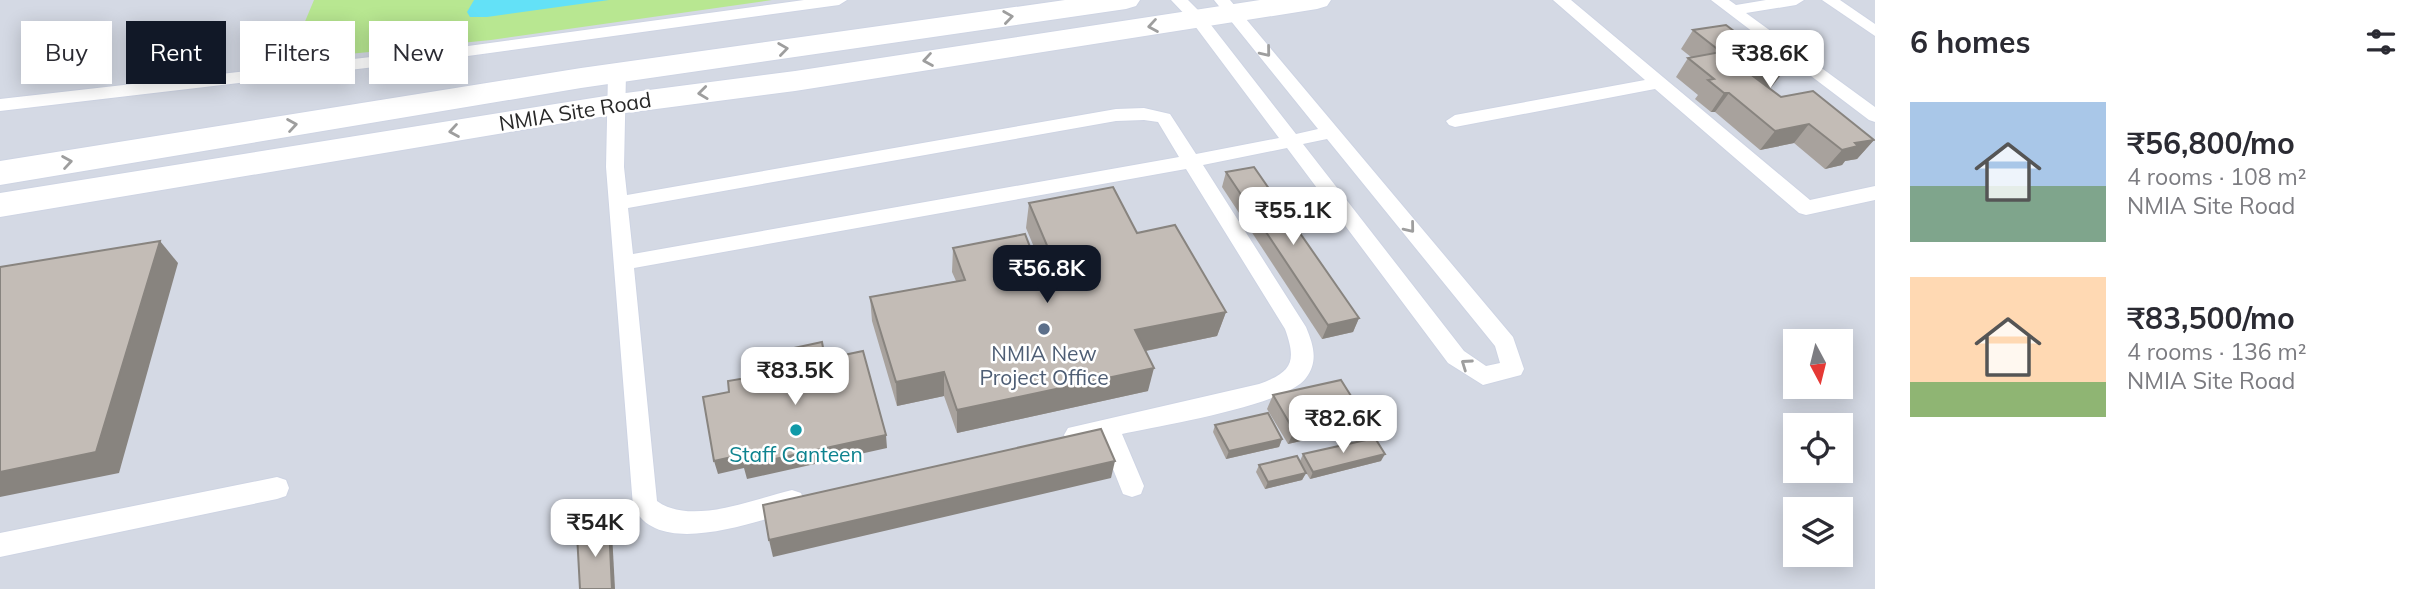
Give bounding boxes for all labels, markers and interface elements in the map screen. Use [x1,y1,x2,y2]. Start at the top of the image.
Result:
one-way arrow [1002,10,1014,25]
one-way arrow [1147,18,1159,33]
chip: Buy [21,21,112,84]
chip: Rent [126,21,226,84]
chip: Filters [240,21,355,84]
chip: New [369,21,468,84]
text: 6 homes [1910,23,2031,61]
icon: filters [2362,23,2400,61]
pin: ₹38.6K [1713,31,1827,90]
text: ₹38.6K [1732,38,1808,67]
one-way arrow [777,42,789,57]
one-way arrow [1258,44,1270,57]
one-way arrow [922,52,934,67]
one-way arrow [697,85,709,100]
street label: NMIA Site Road [497,86,653,136]
one-way arrow [286,118,298,133]
one-way arrow [448,123,460,138]
text: ₹56,800/mo [2127,124,2295,162]
icon: home [1966,130,2050,214]
one-way arrow [61,155,73,170]
text: 4 rooms · 108 m² [2127,162,2307,191]
pin: ₹55.1K [1236,188,1350,247]
text: NMIA Site Road [2127,191,2295,220]
text: ₹55.1K [1255,195,1331,224]
one-way arrow [1402,221,1415,233]
pin: ₹56.8K [990,246,1104,305]
text: ₹56.8K [1009,253,1085,282]
text: ₹83,500/mo [2127,299,2295,337]
icon: home [1966,305,2050,389]
marker: NMIA New Project Office [1036,321,1052,337]
north arrow [1783,329,1853,399]
map controls [1783,329,1853,567]
text: 4 rooms · 136 m² [2127,337,2307,366]
place label: NMIA New Project Office [979,340,1109,390]
pin: ₹83.5K [738,348,852,407]
text: ₹83.5K [757,355,833,384]
one-way arrow [1461,360,1474,372]
text: NMIA Site Road [2127,366,2295,395]
pin: ₹82.6K [1286,396,1400,455]
text: ₹82.6K [1305,403,1381,432]
button: locate [1783,413,1853,483]
marker: Staff Canteen [788,422,804,438]
place label: Staff Canteen [729,441,863,467]
button: layers [1783,497,1853,567]
pin: ₹54K [554,500,636,559]
text: ₹54K [567,507,623,536]

